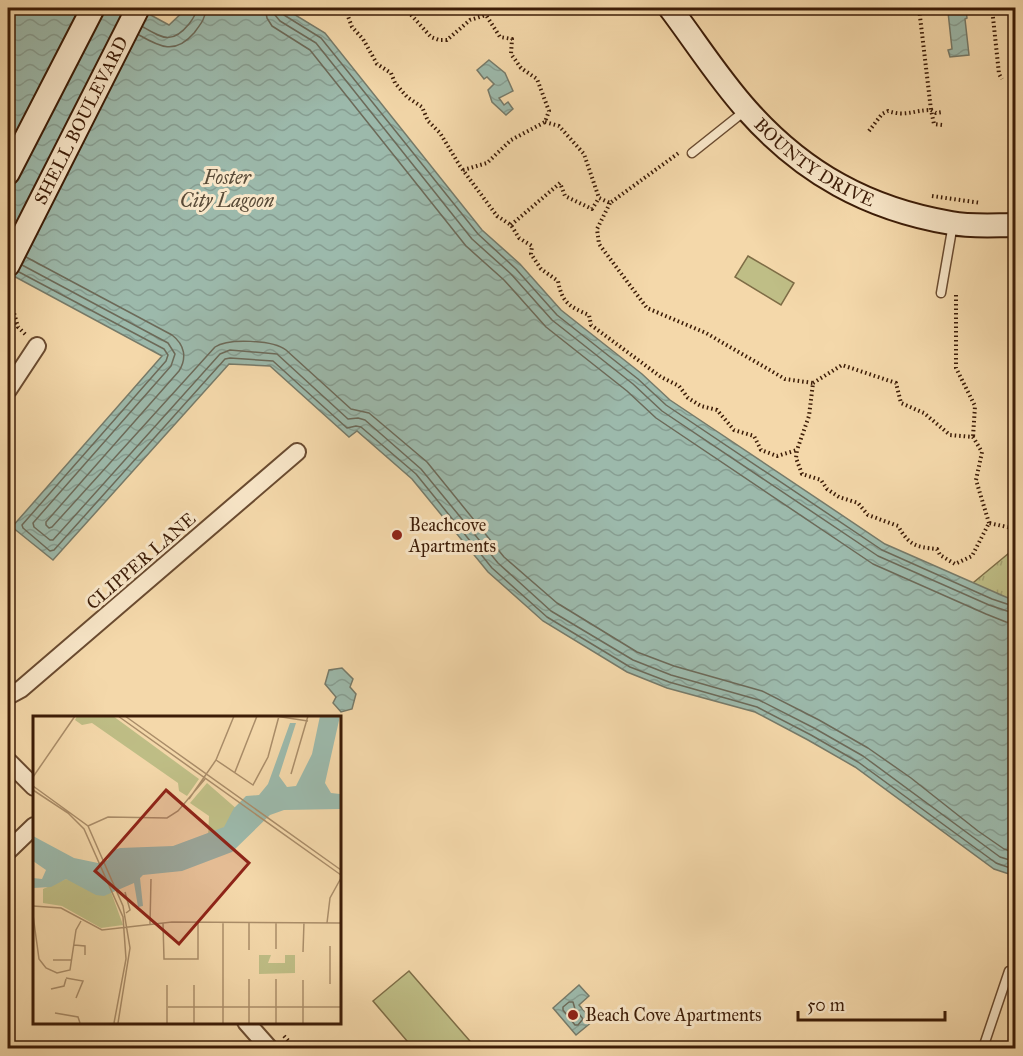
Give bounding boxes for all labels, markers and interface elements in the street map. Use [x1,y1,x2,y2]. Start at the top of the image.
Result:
street label: SHELL BOULEVARD [29,33,133,208]
street label: BOUNTY DRIVE [749,113,878,212]
water label: Foster City Lagoon [180,165,275,212]
street label: CLIPPER LANE [82,508,200,614]
place label: Beachcove Apartments [408,514,496,557]
marker: Beachcove Apartments [390,528,404,542]
inset map [33,716,340,1023]
scale bar [798,984,945,1022]
text: 50 m [807,994,845,1016]
place label: Beach Cove Apartments [585,1004,762,1026]
marker: Beach Cove Apartments [566,1008,580,1022]

